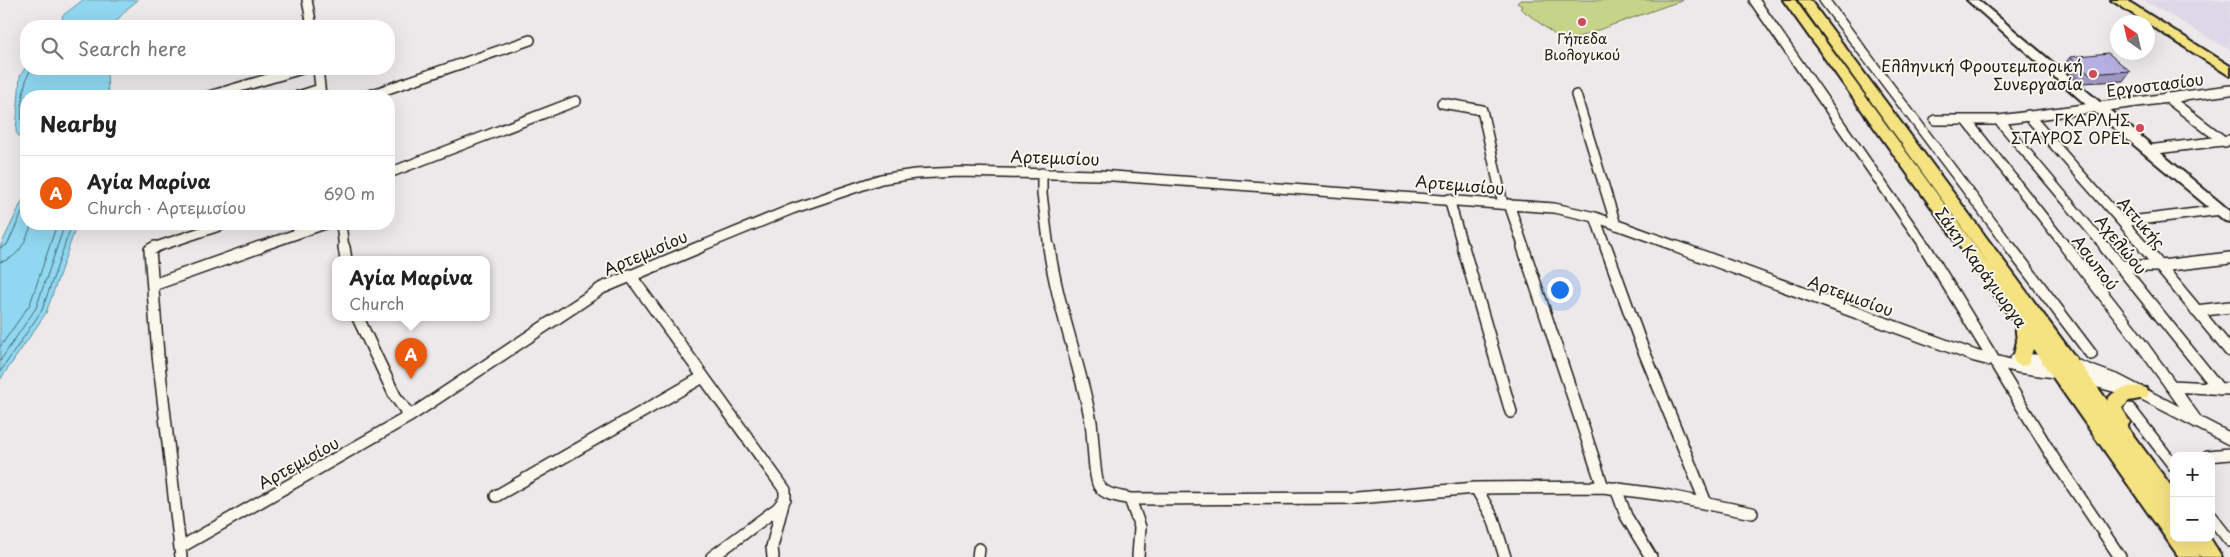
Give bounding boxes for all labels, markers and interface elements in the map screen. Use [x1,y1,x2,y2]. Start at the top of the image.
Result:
north arrow [2110,15,2155,60]
marker: Γήπεδα Βιολογικού [1576,16,1588,28]
search box [20,20,395,75]
place label: Γήπεδα Βιολογικού [1544,28,1620,65]
icon: search [38,34,66,62]
text: Search here [78,34,187,62]
place label: Ελληνική Φρουτεμπορική Συνεργασία [1881,53,2083,95]
street label: Εργοστασίου [2105,66,2205,102]
marker: Ελληνική Φρουτεμπορική Συνεργασία [2087,68,2099,80]
text: Nearby [40,107,117,139]
place label: ΓΚΑΡΛΗΣ ΣΤΑΥΡΟΣ OPEL [2011,107,2130,149]
marker: ΓΚΑΡΛΗΣ ΣΤΑΥΡΟΣ OPEL [2134,122,2146,134]
street label: Αρτεμισίου [1010,143,1100,171]
text: Αγία Μαρίνα [87,167,211,195]
street label: Αρτεμισίου [1414,168,1506,200]
text: A [50,181,62,205]
text: 690 m [324,181,375,205]
street label: Αττικής [2112,190,2172,254]
text: Church · Αρτεμισίου [87,195,246,219]
street label: Σάκη Καράγιωργα [1930,202,2034,332]
street label: Αχελώου [2090,209,2154,279]
street label: Αρτεμισίου [599,224,691,280]
street label: Ασωπού [2067,229,2125,295]
popup [332,256,490,321]
text: Αγία Μαρίνα [349,263,473,291]
street label: Αρτεμισίου [1805,268,1897,322]
your location [1547,277,1573,303]
text: Church [349,291,404,315]
pin: A [395,338,427,379]
street label: Αρτεμισίου [253,430,343,494]
map controls [2170,452,2215,542]
button: + [2170,452,2215,497]
button: − [2170,497,2215,542]

